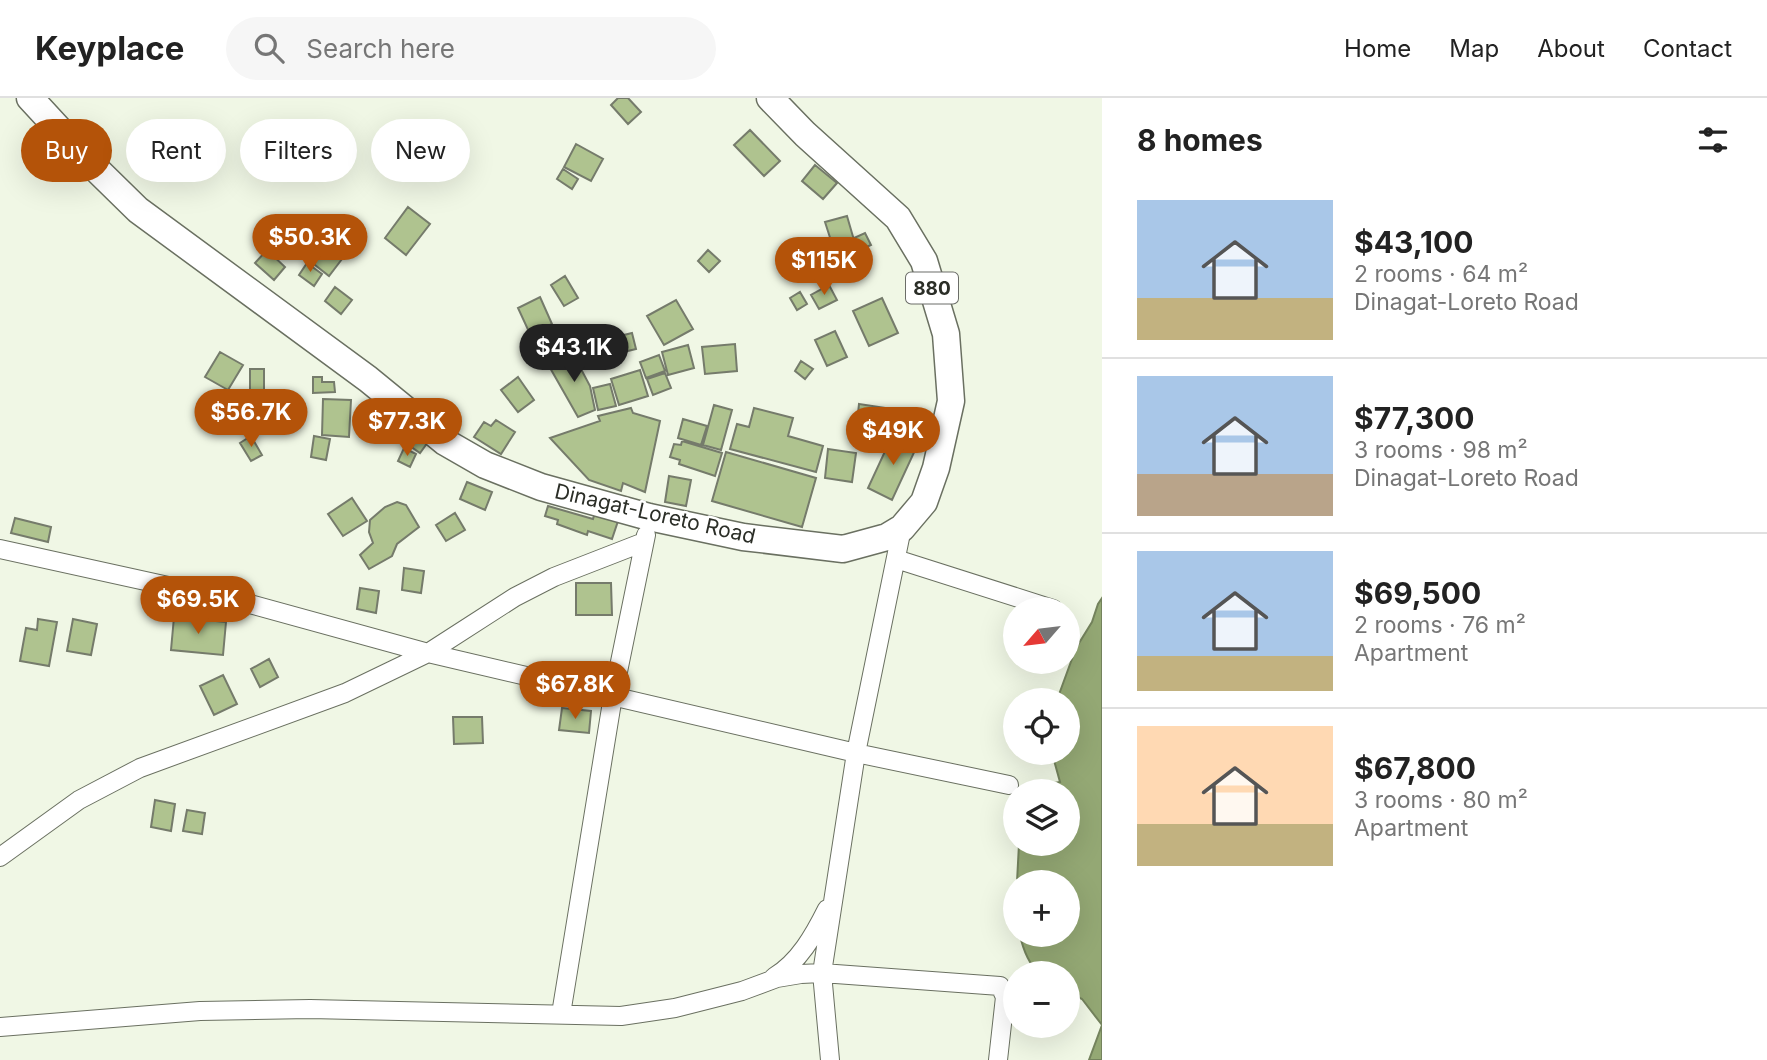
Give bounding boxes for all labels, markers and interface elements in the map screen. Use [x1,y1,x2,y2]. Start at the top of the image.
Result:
search box [226,17,716,80]
text: Keyplace [35,28,184,68]
icon: search [250,29,288,67]
text: Search here [306,33,455,64]
text: Home [1344,34,1411,63]
text: Map [1449,34,1499,63]
text: About [1537,34,1605,63]
text: Contact [1643,34,1732,63]
chip: Buy [21,119,112,182]
chip: Rent [126,119,226,182]
chip: Filters [240,119,357,182]
chip: New [371,119,470,182]
icon: filters [1694,121,1732,159]
text: 8 homes [1137,122,1263,158]
pin: $50.3K [253,214,367,274]
text: $50.3K [268,223,352,251]
text: $43,100 [1354,224,1473,260]
icon: home [1193,228,1277,312]
pin: $115K [775,238,873,297]
text: $115K [791,246,857,274]
text: 2 rooms · 64 m² [1354,260,1528,288]
road number: 880 [906,272,958,304]
text: Dinagat-Loreto Road [1354,288,1579,316]
pin: $43.1K [517,324,631,384]
text: $43.1K [535,333,613,361]
pin: $56.7K [194,390,308,449]
text: $56.7K [210,398,292,426]
pin: $77.3K [350,398,464,458]
text: $77,300 [1354,400,1475,436]
icon: home [1193,404,1277,488]
text: $77.3K [368,407,446,435]
pin: $49K [852,408,934,467]
text: $49K [862,416,924,444]
text: 3 rooms · 98 m² [1354,436,1528,464]
text: Dinagat-Loreto Road [1354,464,1579,492]
street label: Dinagat-Loreto Road [552,478,758,549]
text: $69,500 [1354,575,1481,611]
pin: $69.5K [141,576,255,636]
icon: home [1193,579,1277,663]
text: $69.5K [156,585,240,613]
north arrow [1003,597,1080,674]
map controls [1003,597,1080,1038]
text: 2 rooms · 76 m² [1354,611,1526,639]
text: Apartment [1354,639,1468,667]
pin: $67.8K [518,662,632,721]
text: $67.8K [535,670,615,698]
button: locate [1003,688,1080,765]
text: $67,800 [1354,750,1476,786]
icon: home [1193,754,1277,838]
button: layers [1003,779,1080,856]
text: 3 rooms · 80 m² [1354,786,1528,814]
text: Apartment [1354,814,1468,842]
button: + [1003,870,1080,947]
button: − [1003,961,1080,1038]

